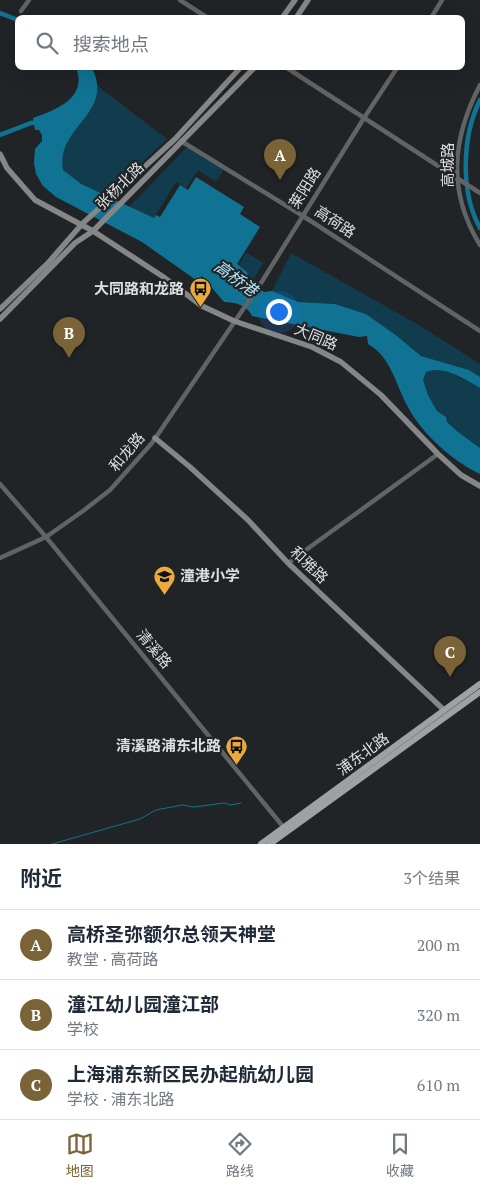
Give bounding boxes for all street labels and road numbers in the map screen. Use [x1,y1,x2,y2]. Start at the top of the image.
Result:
street label: 高城路 [437,142,457,188]
street label: 张杨北路 [91,157,148,214]
street label: 莱阳路 [284,163,325,212]
street label: 高荷路 [311,201,360,242]
street label: 大同路 [292,318,341,354]
street label: 和龙路 [104,428,148,475]
street label: 和雅路 [287,541,333,587]
street label: 清溪路 [133,625,177,672]
street label: 浦东北路 [332,727,393,779]

